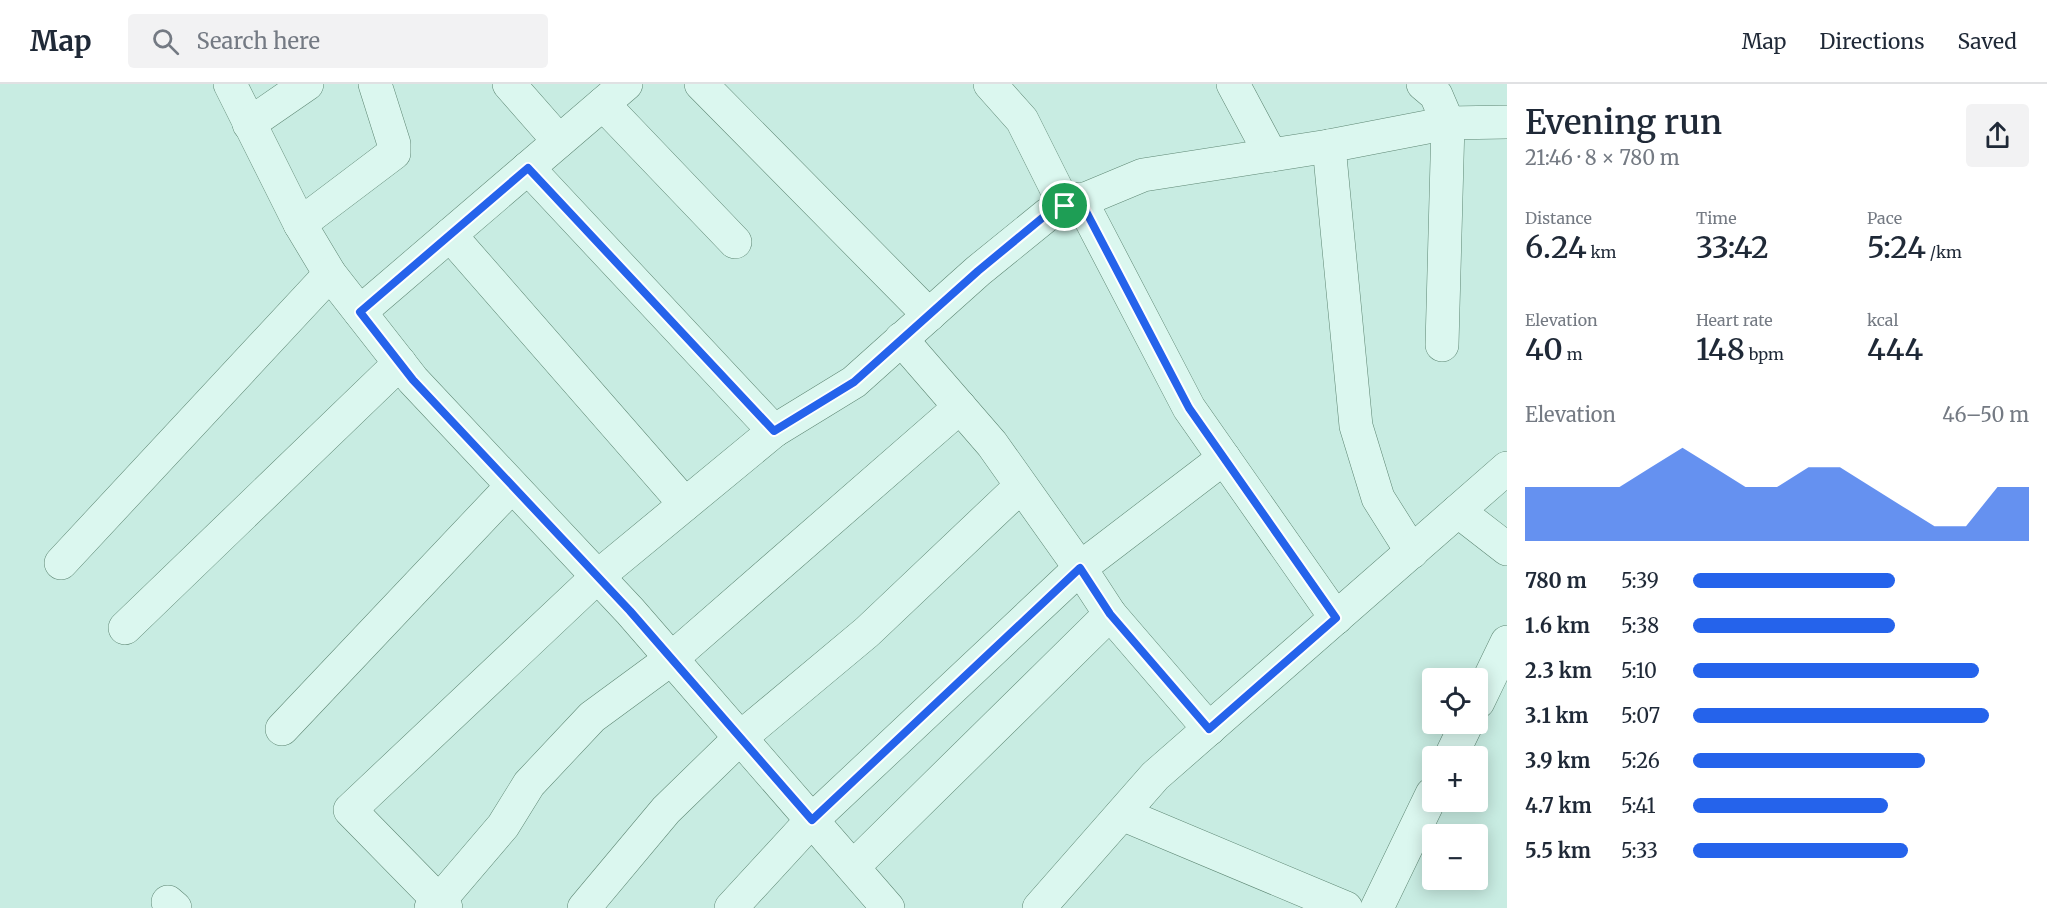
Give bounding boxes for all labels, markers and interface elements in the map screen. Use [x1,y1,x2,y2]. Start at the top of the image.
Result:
search box [128,14,548,68]
text: Map [30,23,92,59]
icon: search [149,25,182,58]
text: Search here [197,27,320,55]
text: Map [1742,28,1786,55]
text: Directions [1819,28,1924,55]
text: Saved [1957,28,2017,55]
text: Evening run [1525,102,1722,143]
button: share [1966,104,2029,167]
text: 21:46 · 8 × 780 m [1525,145,1680,170]
pin [1039,180,1090,231]
icon: arrive [1048,189,1081,222]
text: Distance [1525,208,1592,228]
text: Time [1696,208,1737,228]
text: Pace [1867,208,1902,228]
text: 6.24 [1525,228,1587,266]
text: 33:42 [1696,228,1769,266]
text: 5:24 [1867,228,1926,266]
text: km [1587,242,1617,262]
text: /km [1926,242,1962,262]
text: Elevation [1525,310,1598,330]
text: Heart rate [1696,310,1773,330]
text: kcal [1867,310,1898,330]
text: 40 [1525,330,1563,368]
text: 148 [1696,330,1745,368]
text: 444 [1867,330,1923,368]
text: m [1563,344,1583,364]
text: bpm [1745,344,1784,364]
text: Elevation [1525,402,1616,427]
text: 46–50 m [1942,402,2029,427]
text: 780 m [1525,568,1587,593]
text: 5:39 [1621,568,1659,593]
text: 1.6 km [1525,613,1590,638]
text: 5:38 [1621,613,1659,638]
text: 2.3 km [1525,658,1592,683]
text: 5:10 [1621,658,1657,683]
map controls [1422,668,1488,890]
button: locate [1422,668,1488,734]
text: 3.1 km [1525,703,1588,728]
text: 5:07 [1621,703,1660,728]
button: + [1422,746,1488,812]
text: 3.9 km [1525,748,1590,773]
text: 5:26 [1621,748,1660,773]
text: 4.7 km [1525,793,1592,818]
text: 5:41 [1621,793,1656,818]
button: − [1422,824,1488,890]
text: 5.5 km [1525,838,1591,863]
text: 5:33 [1621,838,1658,863]

